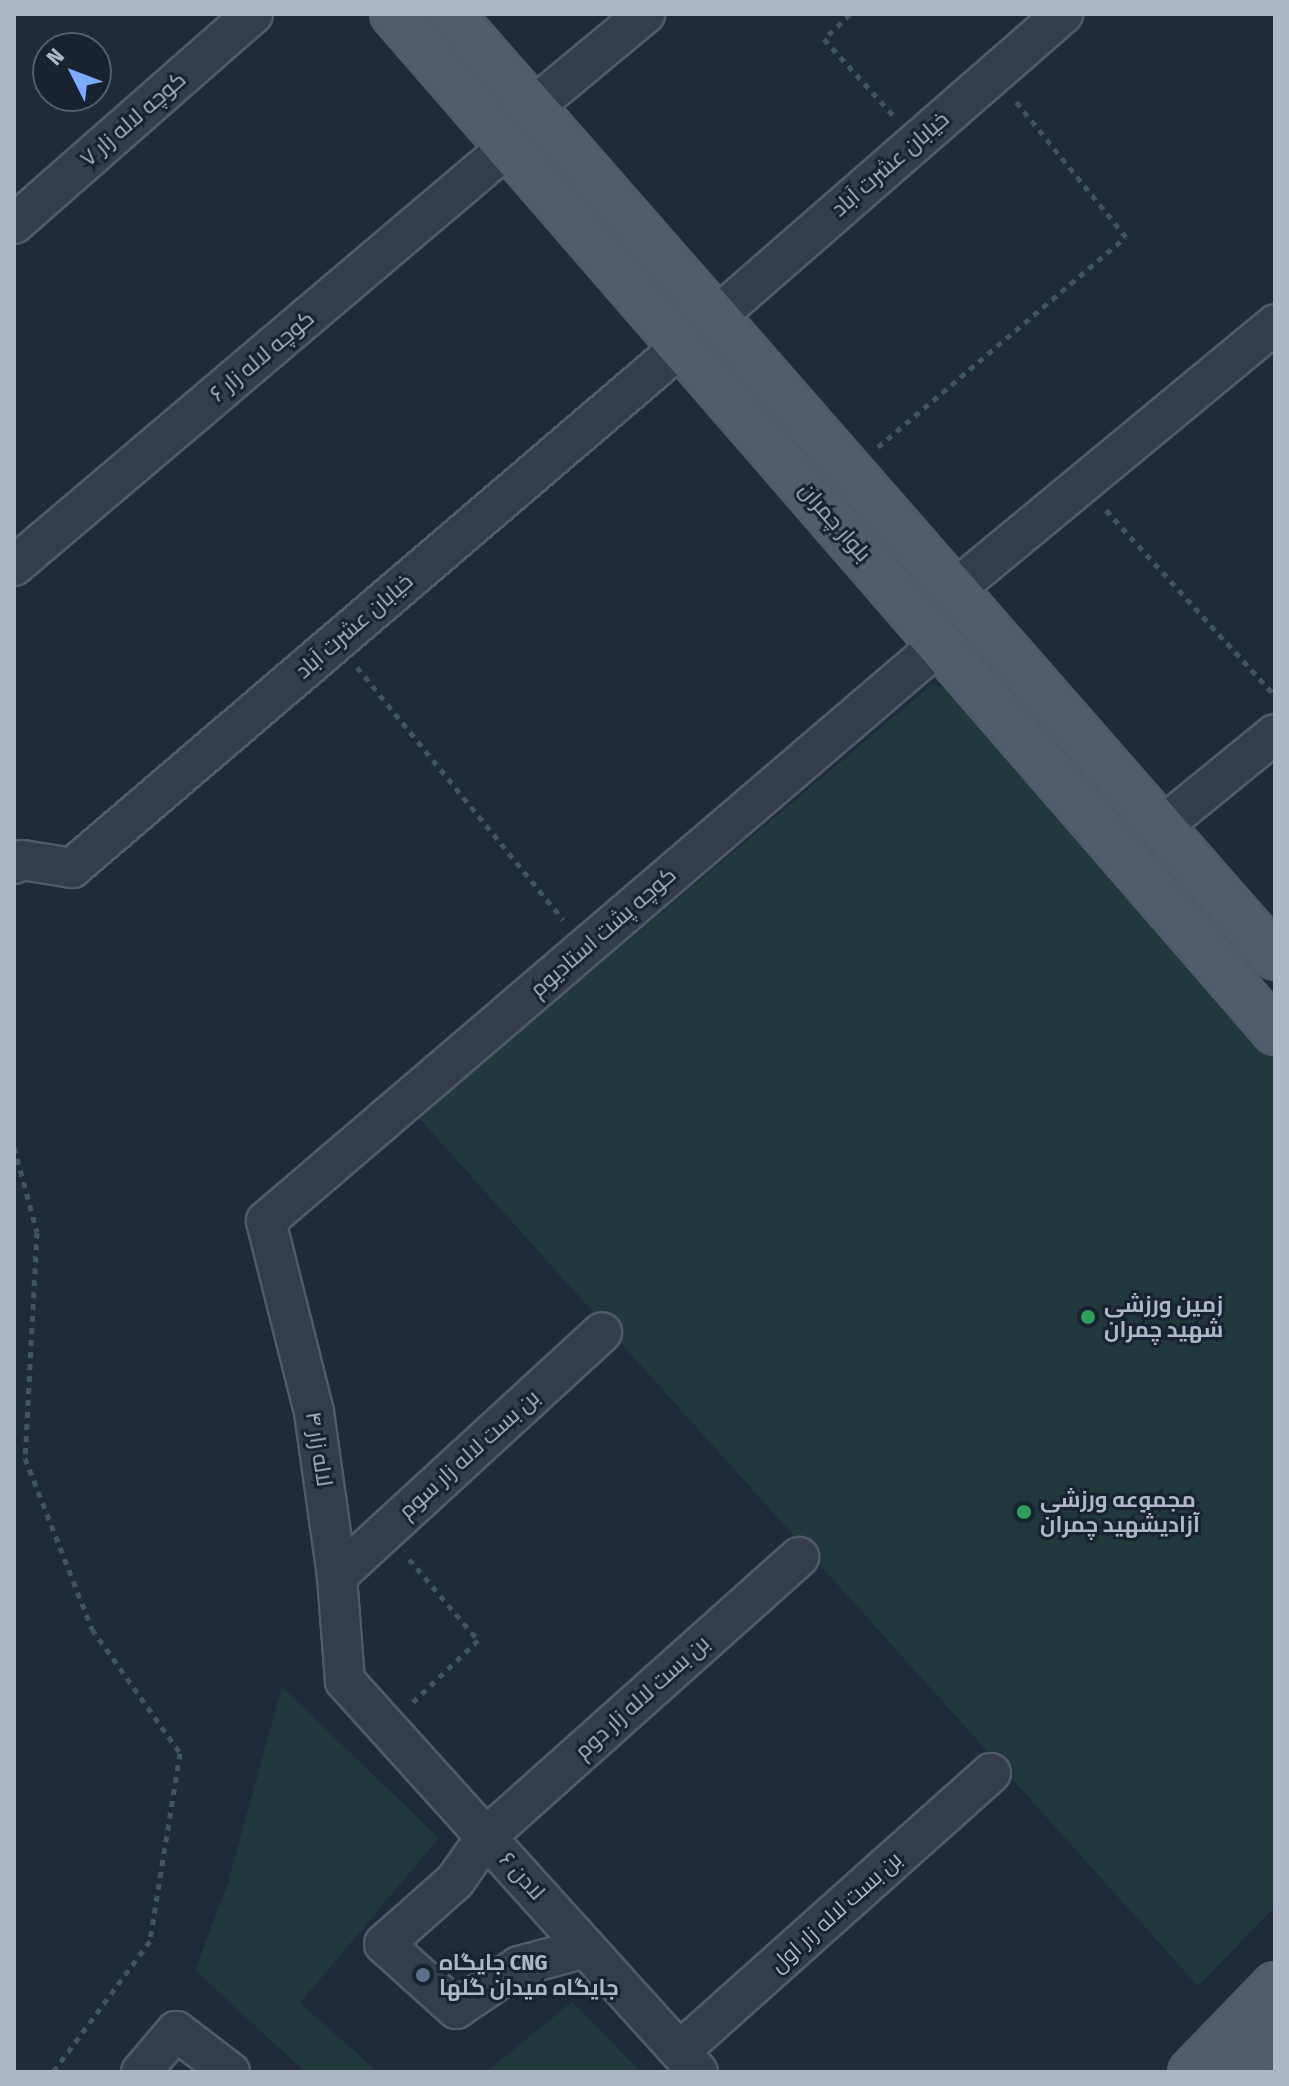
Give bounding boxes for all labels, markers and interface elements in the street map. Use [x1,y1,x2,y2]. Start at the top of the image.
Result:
north arrow [32,32,112,112]
text: N [41,43,70,71]
street label: کوچه لاله زار ۷ [75,66,191,172]
street label: خیابان عشرت آباد [826,106,954,222]
street label: کوچه لاله زار ۶ [205,305,319,407]
street label: بلوار چمران [793,477,877,567]
street label: خیابان عشرت آباد [290,568,418,684]
street label: کوچه پشت استادیوم [525,861,681,1003]
place label: زمین ورزشی شهید چمران [1104,1291,1223,1342]
marker: زمین ورزشی شهید چمران [1079,1308,1097,1326]
street label: بن بست لاله زار سوم [393,1384,545,1524]
street label: لاله زار ۴ [300,1410,338,1488]
place label: مجموعه ورزشی آزادیشهید چمران [1040,1486,1200,1538]
marker: مجموعه ورزشی آزادیشهید چمران [1015,1503,1033,1521]
street label: بن بست لاله زار دوم [569,1630,715,1764]
street label: بن بست لاله زار اول [765,1846,907,1978]
street label: لادن ۶ [494,1847,550,1905]
place label: جایگاه CNG جایگاه میدان گلها [439,1949,619,2000]
marker: جایگاه CNG جایگاه میدان گلها [414,1966,432,1984]

